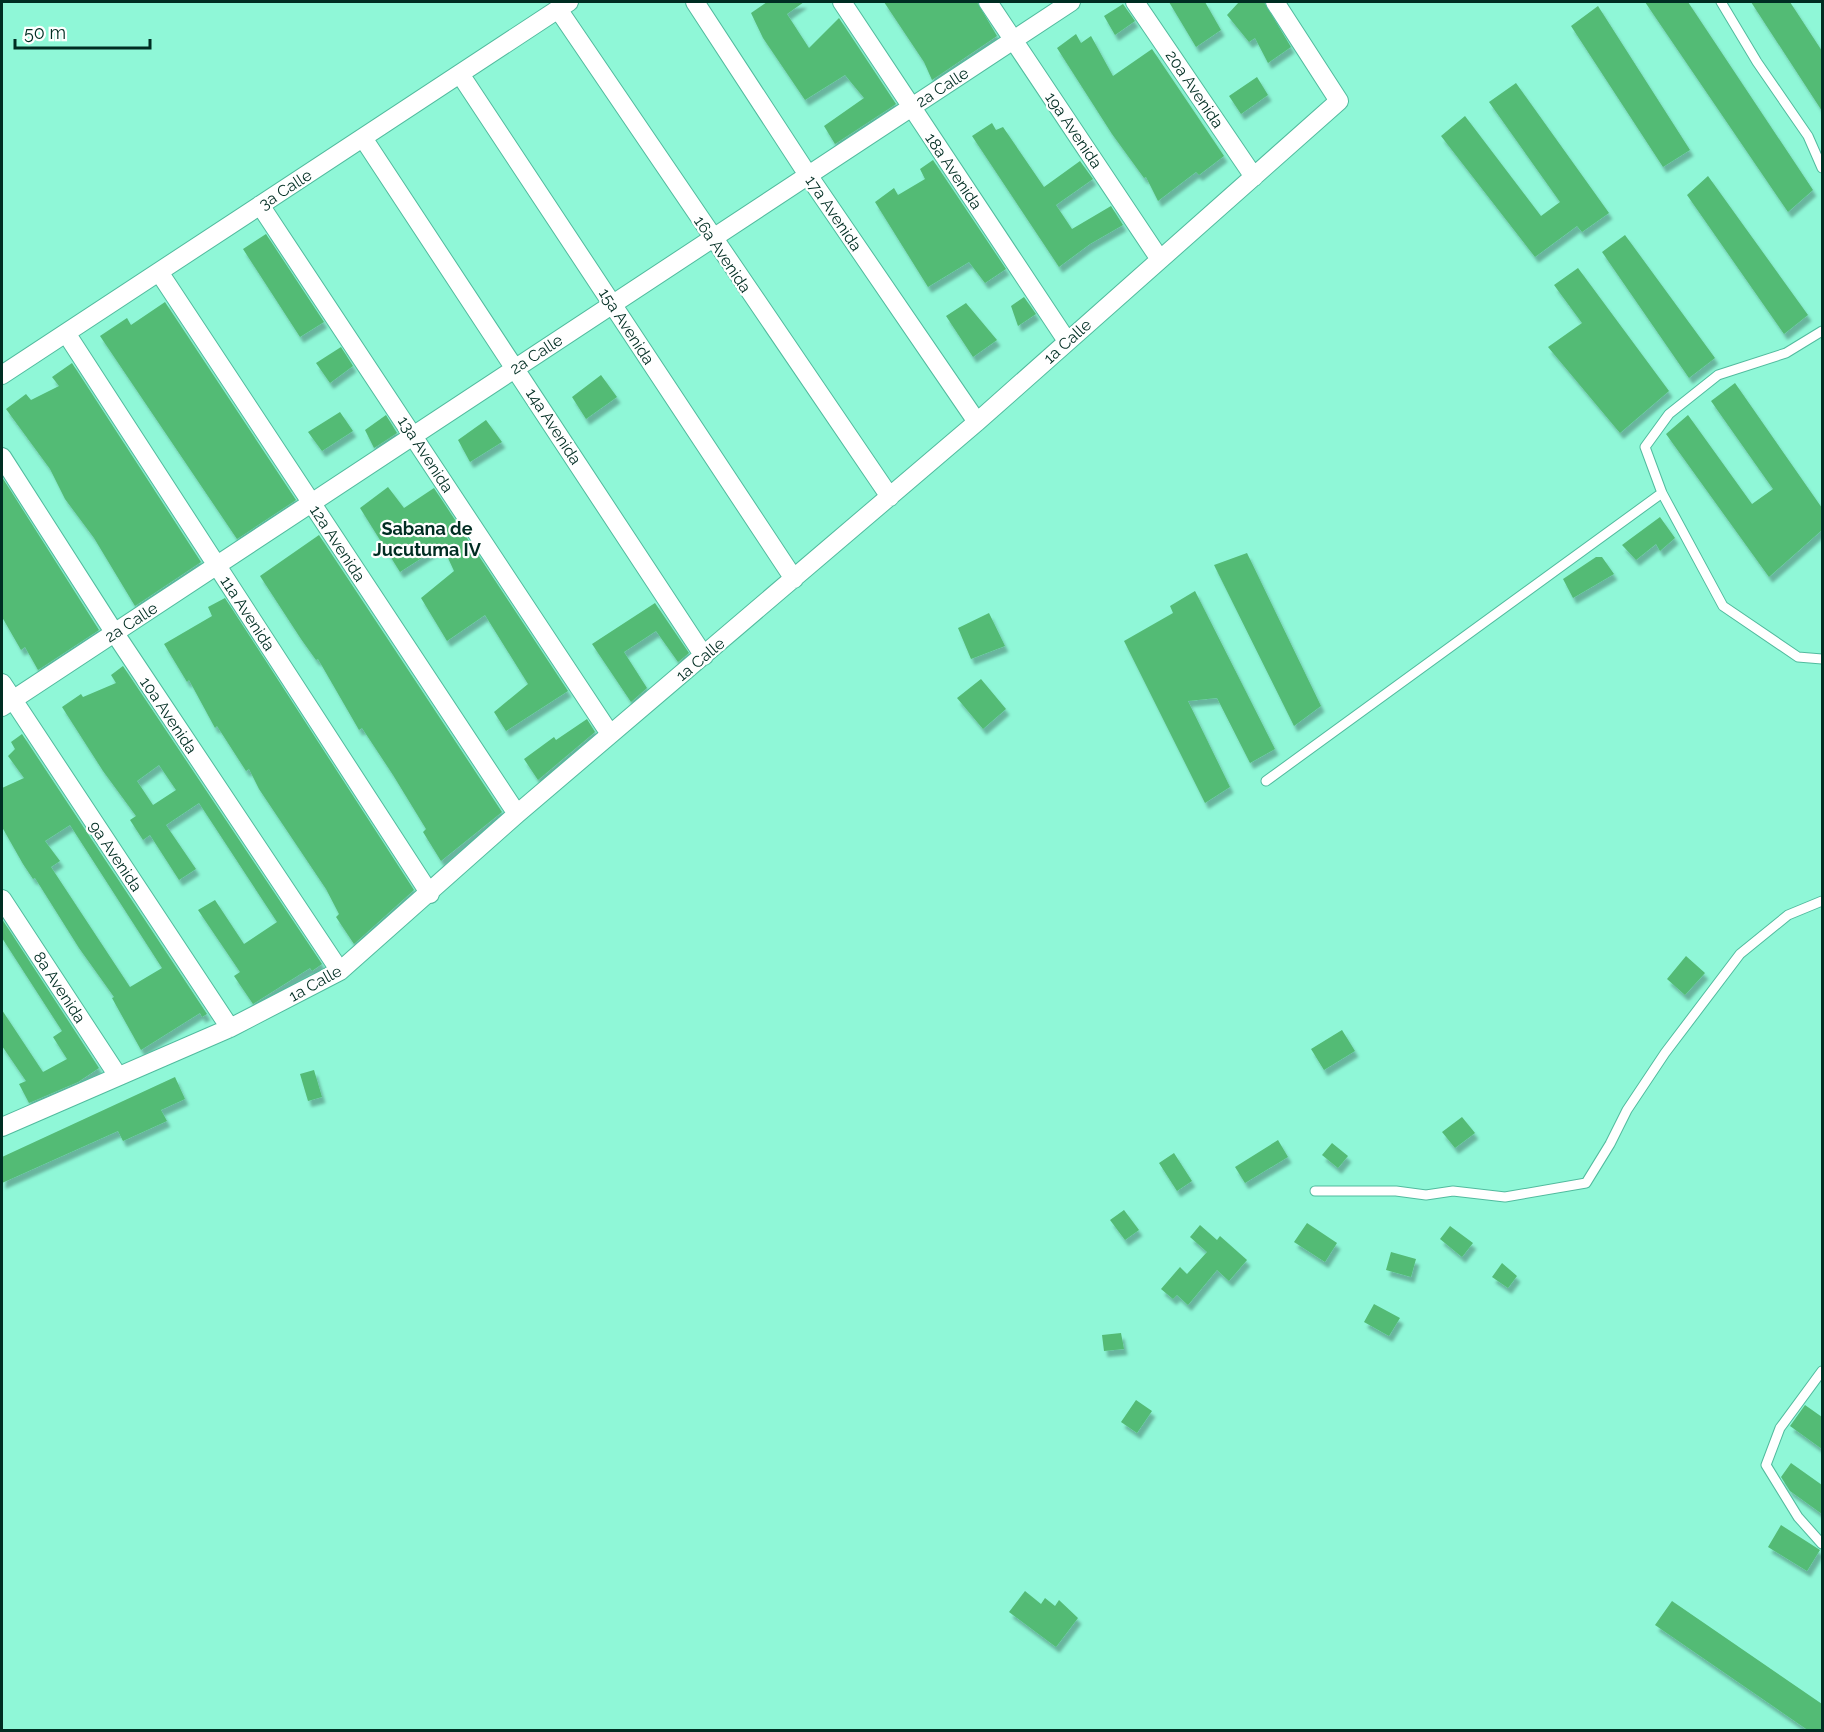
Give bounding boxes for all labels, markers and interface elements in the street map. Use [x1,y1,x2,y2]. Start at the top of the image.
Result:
scale bar [15,12,150,50]
text: 50 m [24,22,66,43]
street label: 20a Avenida [1162,47,1228,132]
street label: 2a Calle [912,63,972,111]
street label: 19a Avenida [1041,89,1106,172]
street label: 18a Avenida [921,129,986,213]
street label: 3a Calle [255,165,315,213]
street label: 17a Avenida [801,172,866,255]
street label: 16a Avenida [690,212,755,296]
street label: 15a Avenida [595,284,658,368]
street label: 1a Calle [1040,315,1095,368]
street label: 2a Calle [506,330,566,378]
street label: 14a Avenida [522,384,585,468]
street label: 13a Avenida [394,413,457,496]
street label: 12a Avenida [306,502,369,585]
district label: Sabana de Jucutuma IV [373,518,482,560]
street label: 11a Avenida [216,572,279,654]
street label: 2a Calle [101,598,161,646]
street label: 1a Calle [672,634,728,685]
street label: 10a Avenida [136,673,201,757]
street label: 9a Avenida [85,817,146,895]
street label: 8a Avenida [30,948,90,1026]
street label: 1a Calle [286,961,345,1006]

